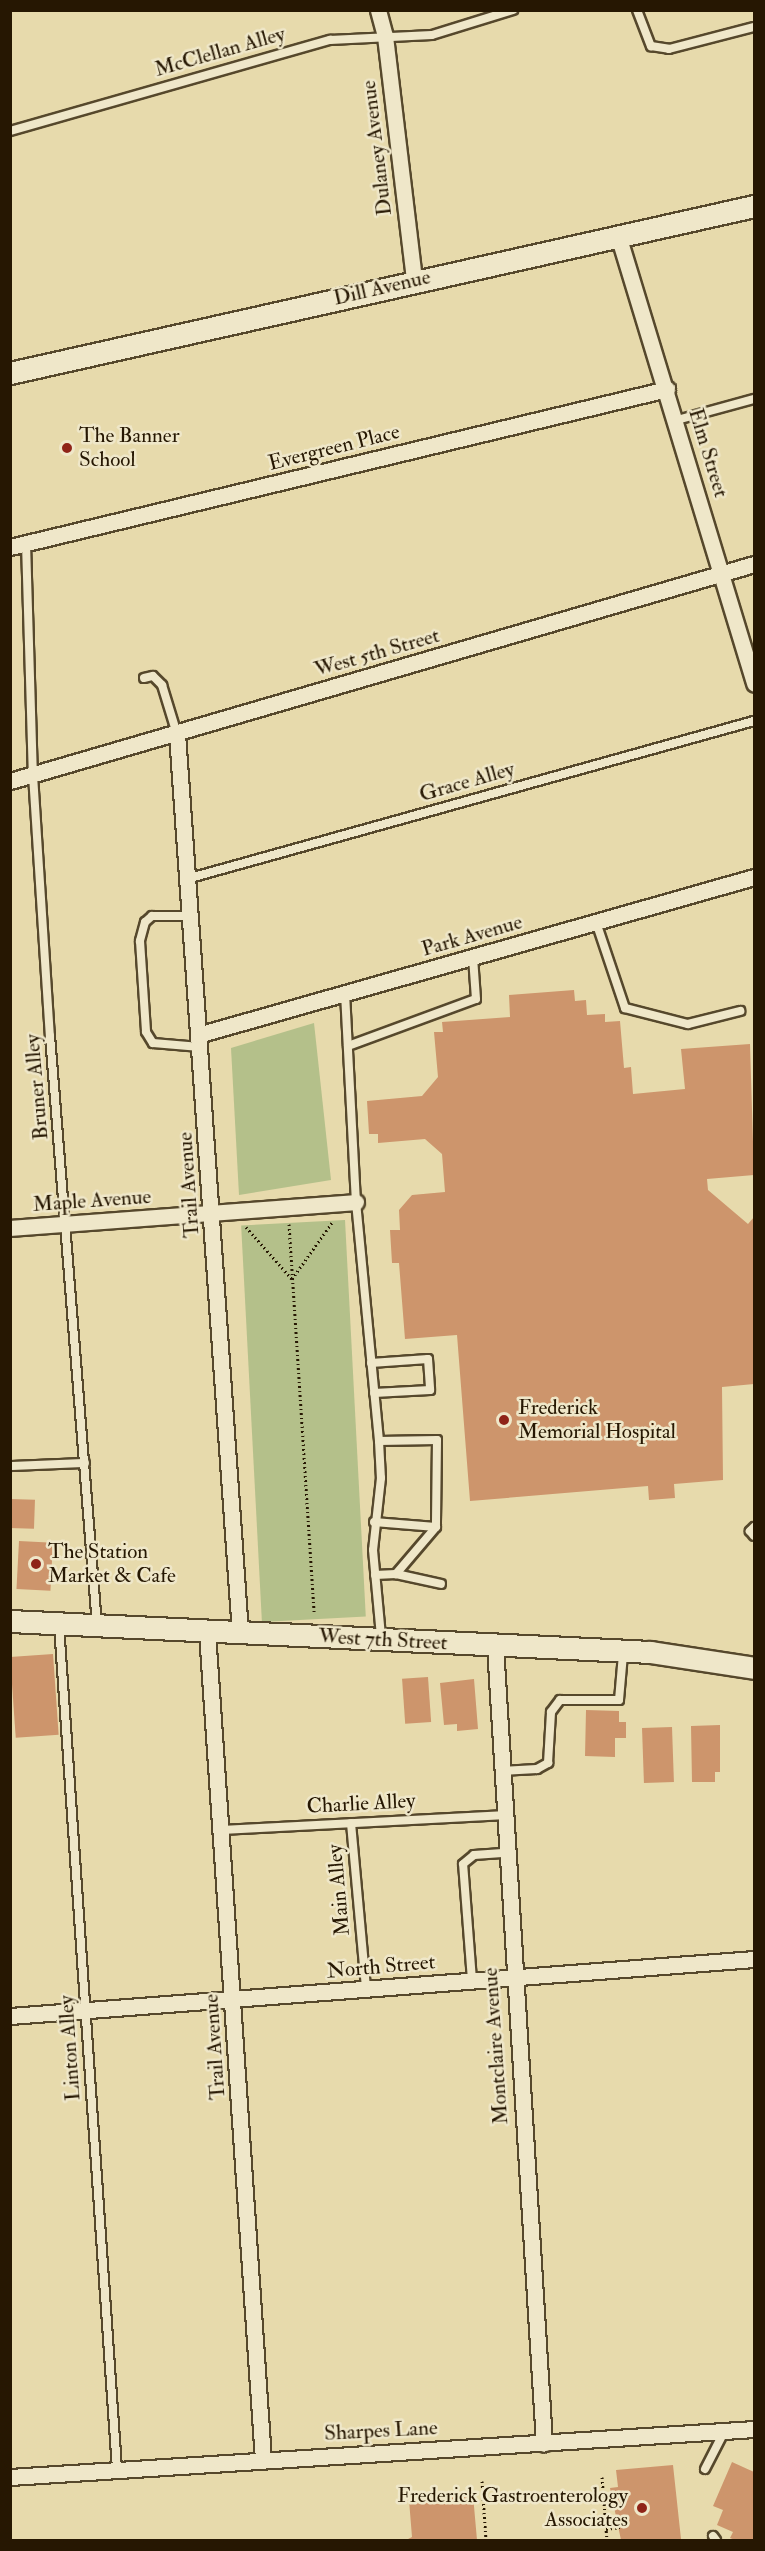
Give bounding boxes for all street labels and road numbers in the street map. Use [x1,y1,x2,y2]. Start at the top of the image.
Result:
street label: McClellan Alley [152,21,288,83]
street label: Dulaney Avenue [356,79,398,217]
street label: Dill Avenue [331,265,433,311]
street label: Elm Street [683,405,733,501]
street label: Evergreen Place [266,420,402,476]
street label: West 5th Street [312,623,442,683]
street label: Grace Alley [417,756,517,808]
street label: Park Avenue [419,910,525,962]
street label: Bruner Alley [20,1033,54,1141]
street label: Trail Avenue [173,1131,205,1239]
street label: Maple Avenue [32,1184,152,1218]
street label: West 7th Street [318,1624,448,1656]
street label: Charlie Alley [306,1789,416,1819]
street label: Main Alley [322,1843,356,1937]
street label: North Street [326,1950,436,1984]
street label: Montclaire Avenue [478,1967,514,2125]
street label: Trail Avenue [199,1993,231,2101]
street label: Linton Alley [54,1994,86,2102]
street label: Sharpes Lane [324,2415,438,2447]

